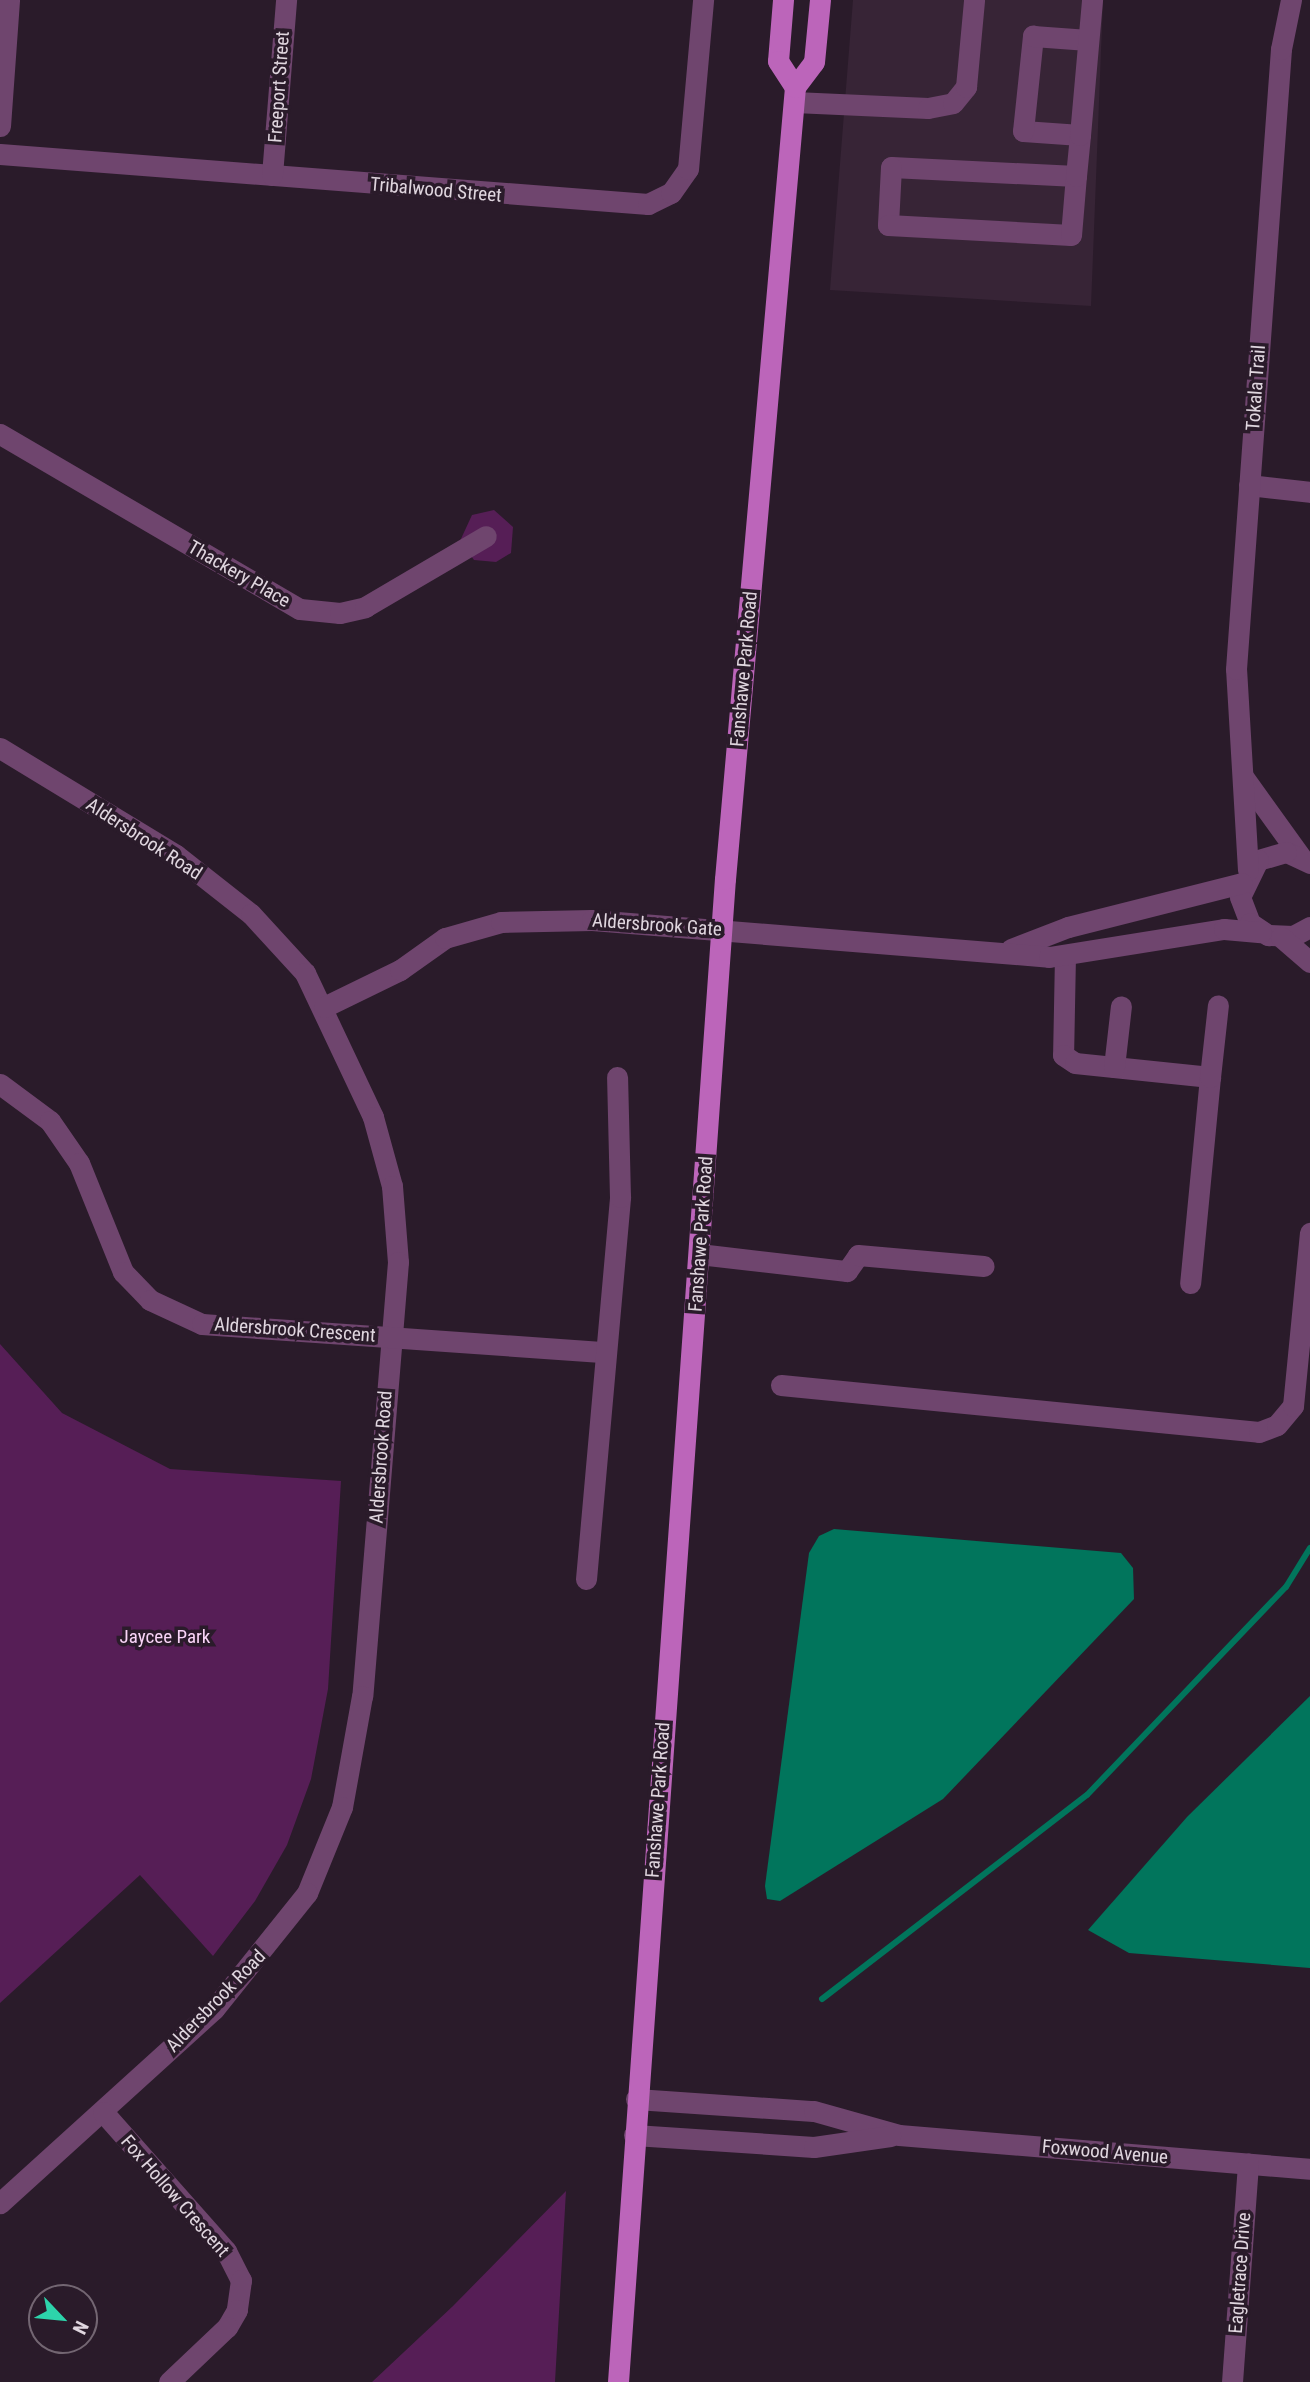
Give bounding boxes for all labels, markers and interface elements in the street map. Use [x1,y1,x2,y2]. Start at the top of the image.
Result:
street label: Freeport Street [264,30,294,144]
street label: Tribalwood Street [369,173,503,207]
street label: Tokala Trail [1242,344,1270,432]
street label: Thackery Place [184,536,294,612]
street label: Fanshawe Park Road [726,590,762,748]
street label: Aldersbrook Road [82,793,206,885]
street label: Aldersbrook Gate [591,909,723,941]
street label: Fanshawe Park Road [684,1155,718,1313]
street label: Aldersbrook Crescent [214,1313,376,1347]
street label: Aldersbrook Road [365,1390,397,1524]
park label: Jaycee Park [120,1626,210,1648]
street label: Fanshawe Park Road [641,1721,675,1879]
street label: Aldersbrook Road [162,1945,270,2057]
street label: Fox Hollow Crescent [116,2131,234,2261]
street label: Foxwood Avenue [1041,2135,1169,2169]
street label: Eagletrace Drive [1224,2212,1256,2334]
north arrow [28,2284,98,2354]
text: N [68,2317,93,2338]

